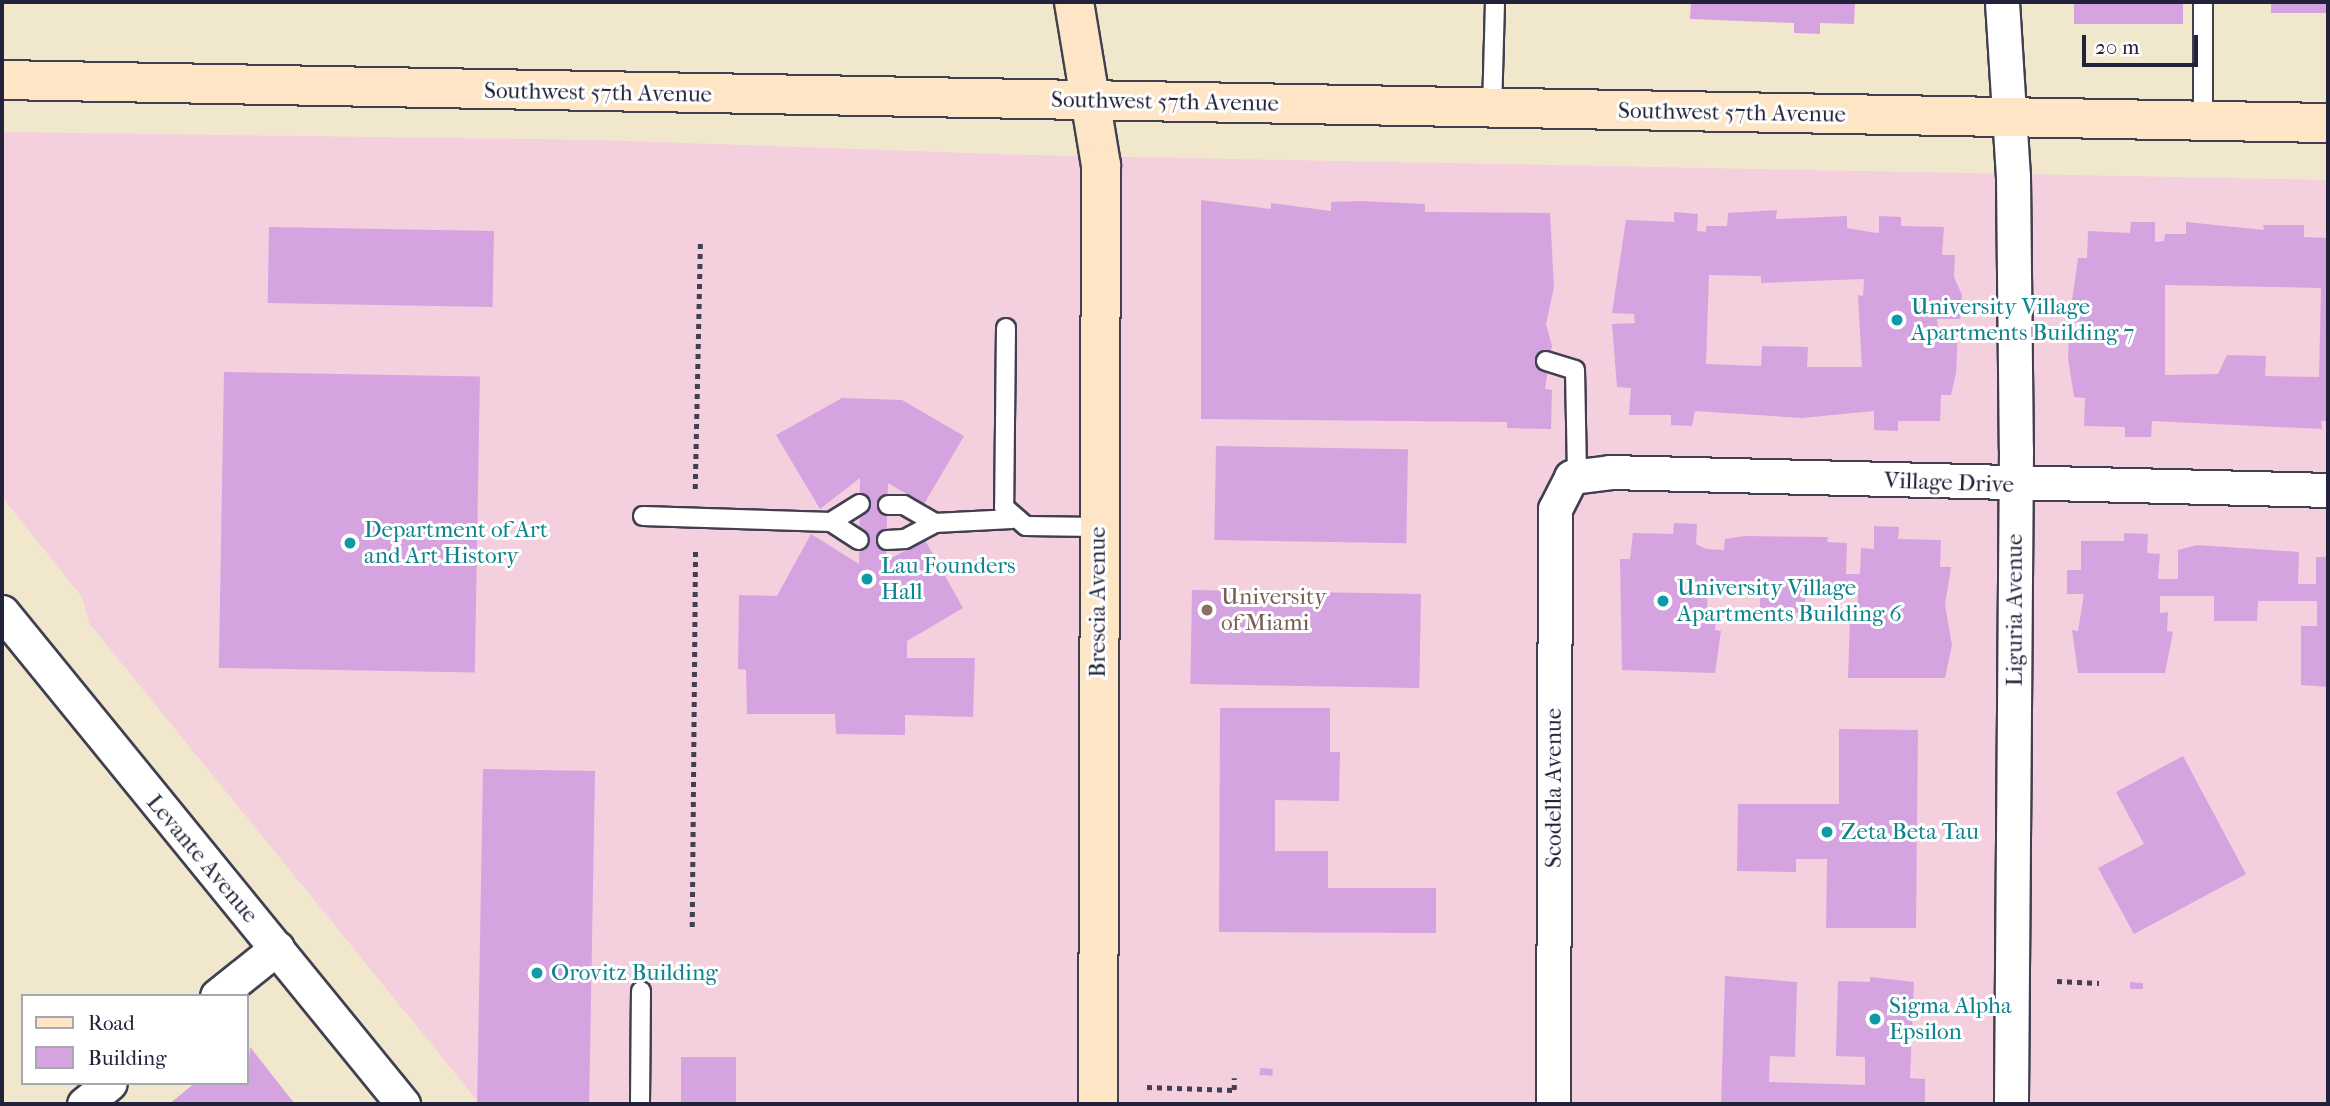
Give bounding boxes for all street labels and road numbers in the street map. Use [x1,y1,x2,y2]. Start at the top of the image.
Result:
street label: Southwest 57th Avenue [484,77,712,109]
street label: Southwest 57th Avenue [1051,86,1279,118]
street label: Southwest 57th Avenue [1618,97,1846,129]
street label: Village Drive [1884,467,2014,499]
street label: Brescia Avenue [1084,526,1112,678]
street label: Liguria Avenue [2001,534,2029,686]
street label: Scodella Avenue [1540,708,1568,868]
street label: Levante Avenue [140,789,264,929]

